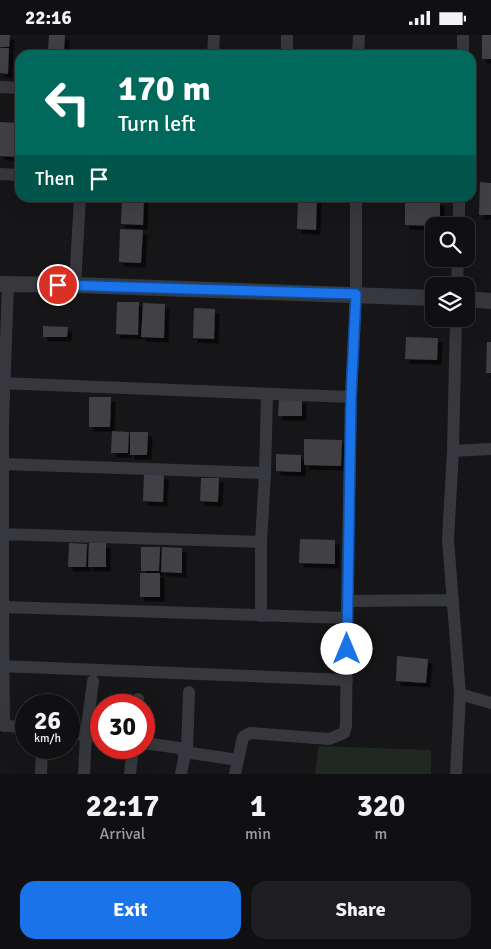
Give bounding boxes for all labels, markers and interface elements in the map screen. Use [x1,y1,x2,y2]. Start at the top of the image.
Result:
text: 22:16 [25,6,72,30]
text: 170 m [118,67,211,110]
icon: left [35,70,100,135]
text: Turn left [118,110,196,137]
icon: arrive [85,165,113,193]
text: Then [35,167,75,191]
map controls [425,217,475,327]
button: search [425,217,475,267]
pin [37,264,79,306]
icon: arrive [44,271,72,299]
button: layers [425,277,475,327]
position arrow [320,622,372,674]
speed limit sign: 30 [90,694,155,759]
text: 26 [34,705,61,736]
text: km/h [34,731,61,746]
text: 22:17 [86,788,159,825]
text: 1 [250,788,266,825]
text: 320 [357,788,405,825]
text: Arrival [99,824,146,844]
text: min [245,824,271,844]
text: m [375,824,387,844]
button: Exit [20,881,241,939]
button: Share [251,881,471,939]

